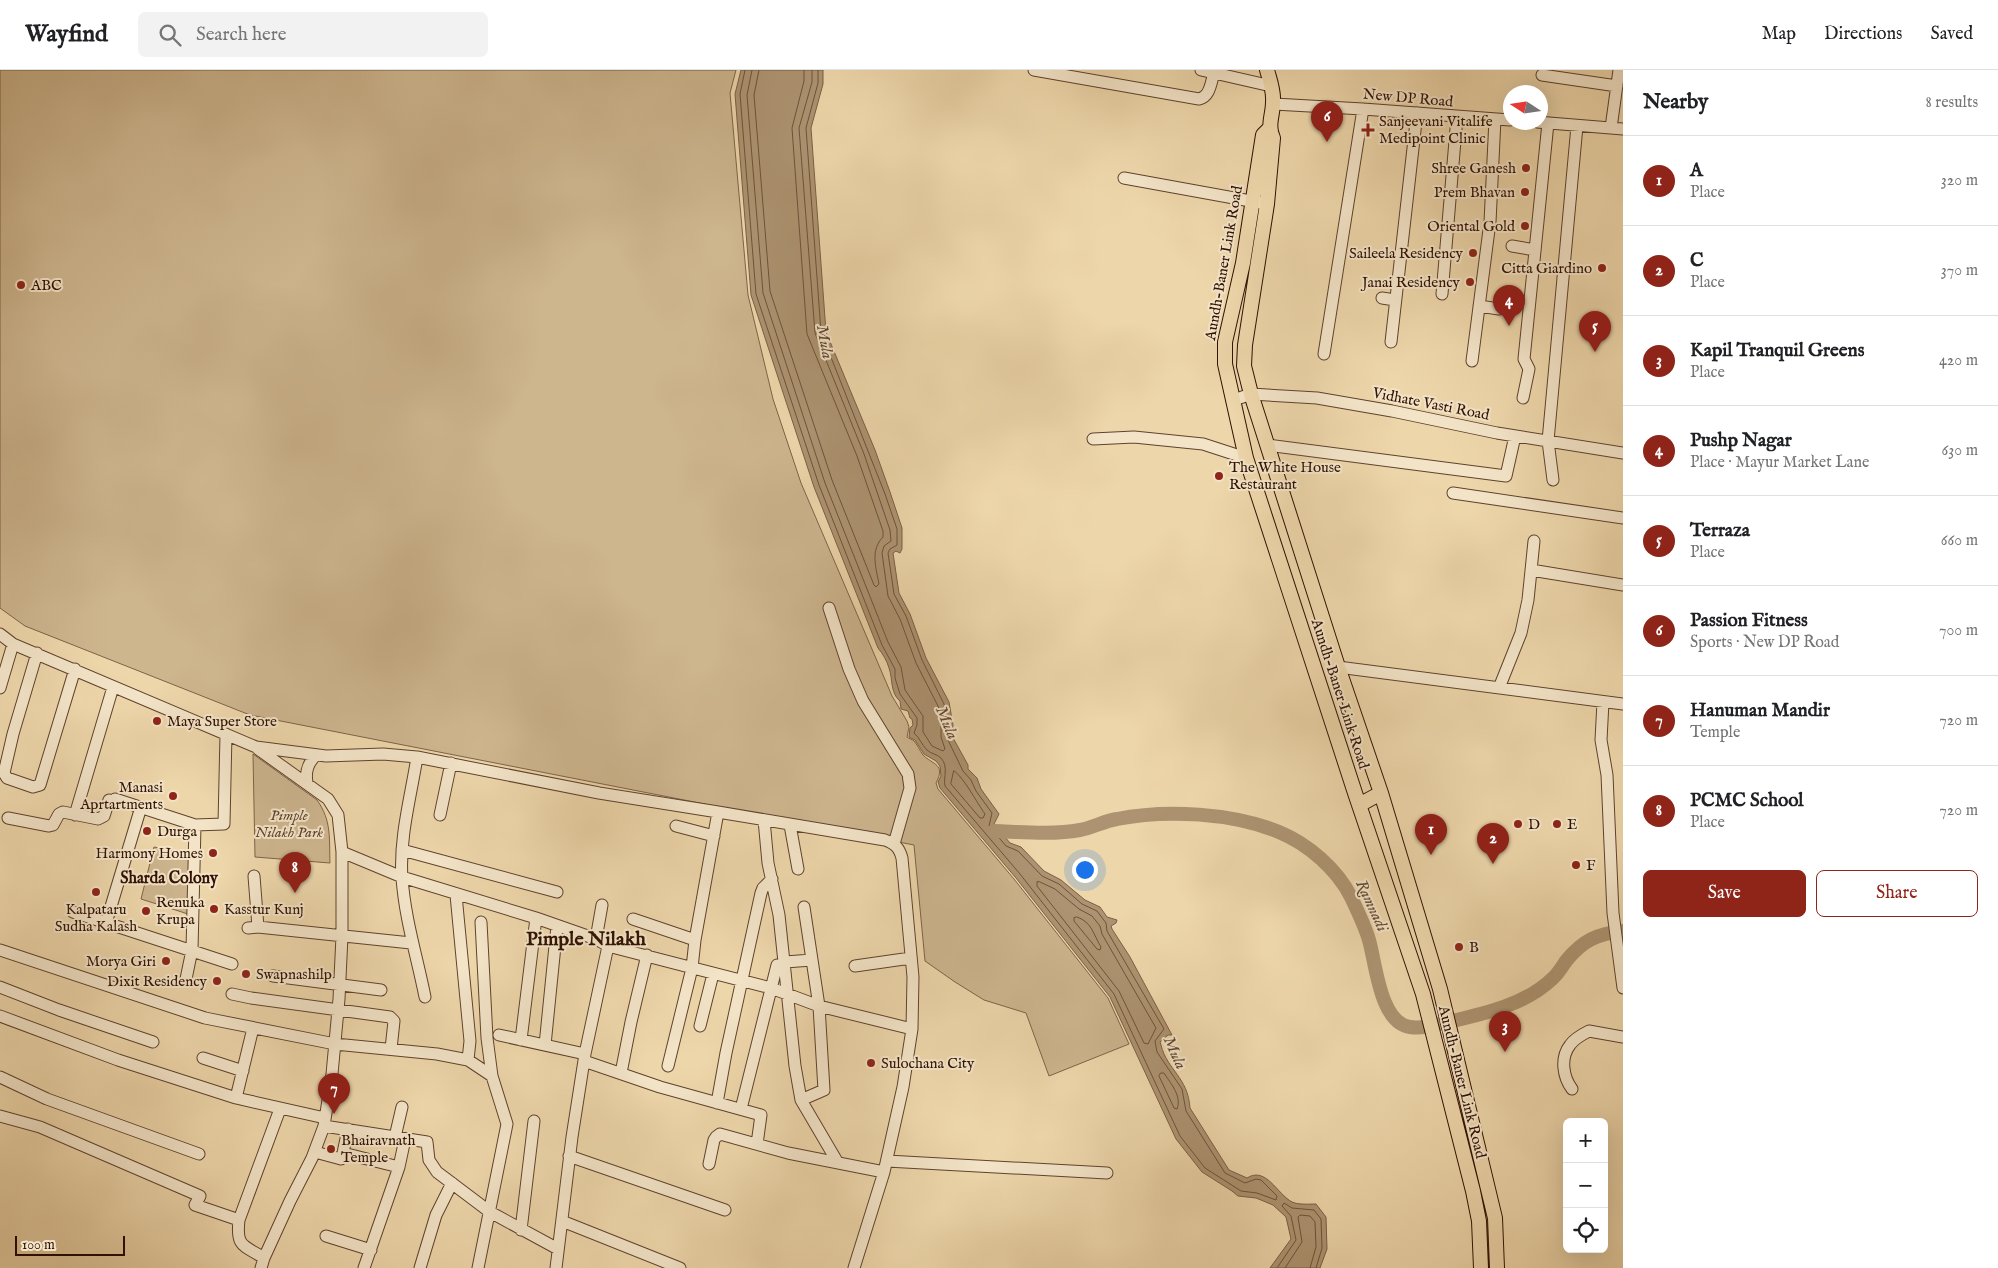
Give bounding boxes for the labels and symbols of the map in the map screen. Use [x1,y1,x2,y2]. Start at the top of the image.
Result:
street label: New DP Road [1362,85,1455,111]
north arrow [1503,85,1548,130]
pin: 6 [1311,101,1343,142]
place label: Sanjeevani Vitalife Medipoint Clinic [1379,112,1493,148]
marker: Sanjeevani Vitalife Medipoint Clinic [1361,123,1375,137]
place label: Shree Ganesh [1431,159,1516,178]
marker: Shree Ganesh [1520,162,1532,174]
street label: Aundh-Baner Link Road [1201,183,1247,343]
place label: Prem Bhavan [1434,183,1515,202]
marker: Prem Bhavan [1519,186,1531,198]
place label: Oriental Gold [1427,217,1516,236]
marker: Oriental Gold [1519,220,1531,232]
place label: Saileela Residency [1349,244,1464,263]
marker: Saileela Residency [1467,247,1479,259]
place label: Citta Giardino [1501,259,1592,278]
marker: Citta Giardino [1596,262,1608,274]
place label: Janai Residency [1360,273,1461,292]
place label: ABC [30,276,62,295]
marker: Janai Residency [1464,276,1476,288]
marker: ABC [15,279,27,291]
pin: 4 [1493,285,1525,326]
pin: 5 [1579,311,1611,352]
water label: Mula [811,323,837,361]
street label: Vidhate Vasti Road [1370,383,1492,425]
place label: The White House Restaurant [1229,458,1341,494]
marker: The White House Restaurant [1213,470,1225,482]
street label: Aundh-Baner Link Road [1306,616,1374,772]
water label: Mula [930,703,962,743]
place label: Maya Super Store [167,712,277,731]
marker: Maya Super Store [151,715,163,727]
place label: Manasi Aprtartments [79,778,163,814]
marker: Manasi Aprtartments [167,790,179,802]
park label: Pimple Nilakh Park [255,806,323,842]
pin: 1 [1415,814,1447,855]
place label: D [1528,815,1540,834]
place label: E [1567,815,1577,834]
marker: D [1512,818,1524,830]
marker: E [1551,818,1563,830]
place label: Durga [157,822,197,841]
pin: 2 [1477,823,1509,864]
marker: Durga [141,825,153,837]
place label: Harmony Homes [96,844,203,863]
marker: Harmony Homes [207,847,219,859]
pin: 8 [279,852,311,893]
place label: F [1586,856,1596,875]
your location [1072,857,1098,883]
marker: F [1570,859,1582,871]
district label: Sharda Colony [120,869,219,889]
water label: Ramnadi [1350,877,1392,937]
marker: Kalpataru Sudha Kalash [90,886,102,898]
place label: Renuka Krupa [156,893,205,929]
place label: Kalpataru Sudha Kalash [55,900,137,936]
place label: Kasstur Kunj [224,900,304,919]
marker: Kasstur Kunj [208,903,220,915]
marker: Renuka Krupa [140,905,152,917]
district label: Pimple Nilakh [526,927,646,952]
place label: B [1469,938,1479,957]
marker: B [1453,941,1465,953]
place label: Morya Giri [86,952,156,971]
marker: Morya Giri [160,955,172,967]
place label: Swapnashilp [256,965,332,984]
marker: Swapnashilp [240,968,252,980]
place label: Dixit Residency [107,972,208,991]
marker: Dixit Residency [211,975,223,987]
street label: Aundh-Baner Link Road [1434,1003,1490,1161]
pin: 3 [1489,1011,1521,1052]
water label: Mula [1158,1033,1190,1073]
place label: Sulochana City [881,1054,975,1073]
marker: Sulochana City [865,1057,877,1069]
pin: 7 [318,1073,350,1114]
place label: Bhairavnath Temple [341,1131,416,1167]
marker: Bhairavnath Temple [325,1143,337,1155]
scale bar [15,1233,125,1256]

